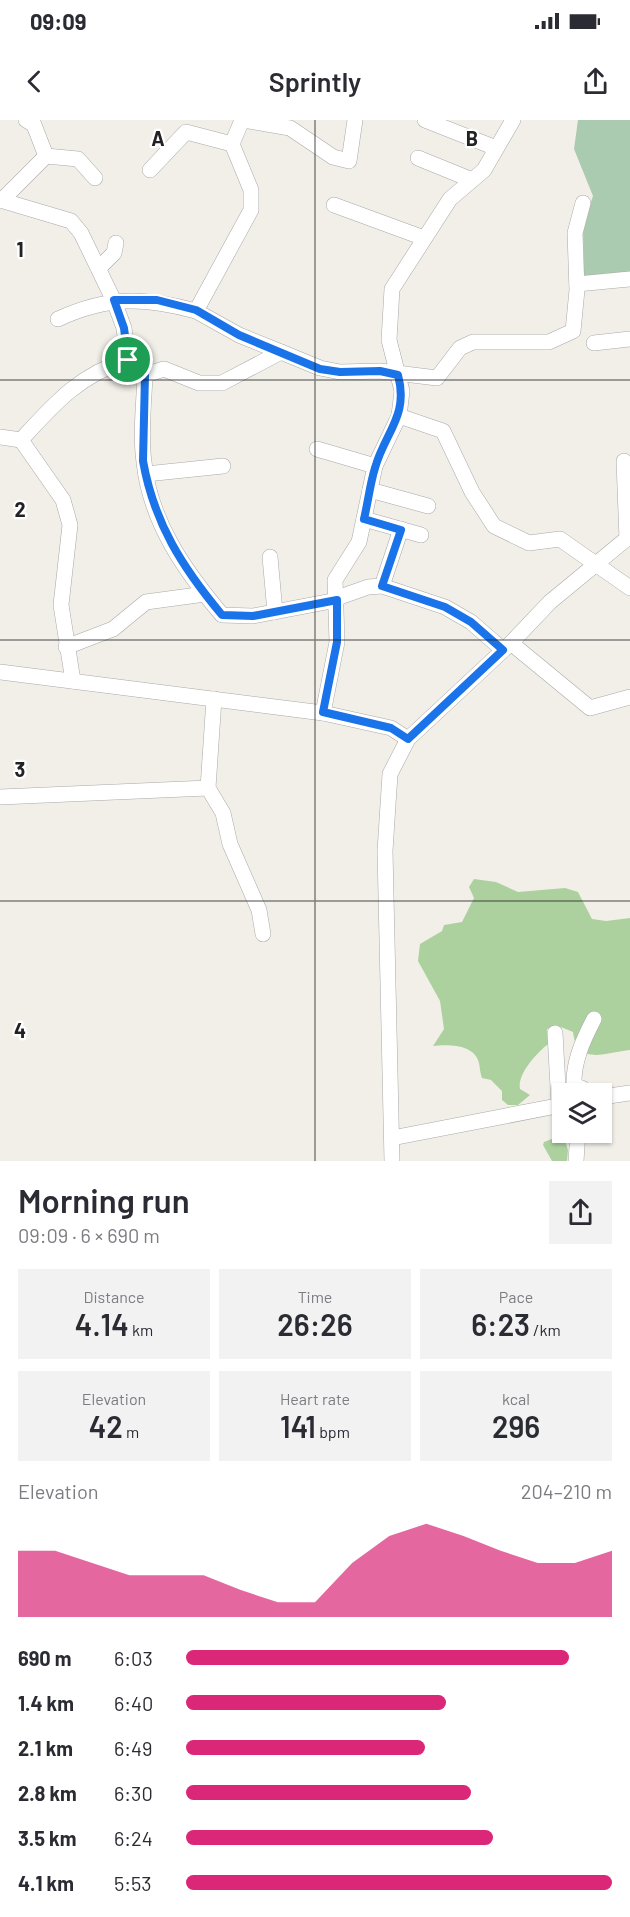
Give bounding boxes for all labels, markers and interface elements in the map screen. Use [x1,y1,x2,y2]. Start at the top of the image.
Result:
text: 09:09 [30,8,86,34]
icon: back [18,65,51,98]
text: Sprintly [269,65,361,97]
icon: share [579,65,612,98]
text: A [151,126,165,150]
text: B [466,126,478,150]
text: 1 [16,237,24,261]
pin [102,334,153,385]
icon: arrive [111,343,144,376]
text: 2 [14,497,26,521]
text: 3 [15,757,25,781]
text: 4 [14,1018,26,1042]
map controls [552,1083,612,1143]
button: layers [552,1083,612,1143]
text: Morning run [18,1180,190,1220]
button: share [549,1181,612,1244]
text: 09:09 · 6 × 690 m [18,1223,160,1247]
text: Distance [84,1287,144,1306]
text: Time [298,1287,332,1306]
text: Pace [499,1287,533,1306]
text: 4.14 [75,1306,129,1342]
text: 26:26 [277,1306,353,1342]
text: 6:23 [471,1306,530,1342]
text: km [129,1320,153,1339]
text: /km [530,1320,561,1339]
text: Elevation [82,1389,146,1408]
text: Heart rate [280,1389,350,1408]
text: kcal [502,1389,530,1408]
text: 42 [89,1408,123,1444]
text: 141 [280,1408,316,1444]
text: 296 [492,1408,540,1444]
text: m [123,1422,139,1441]
text: bpm [316,1422,350,1441]
text: Elevation [18,1479,99,1503]
text: 204–210 m [521,1479,612,1503]
text: 690 m [18,1646,71,1670]
text: 6:03 [114,1646,153,1670]
text: 1.4 km [18,1691,74,1715]
text: 6:40 [114,1691,153,1715]
text: 2.1 km [18,1736,73,1760]
text: 6:49 [114,1736,153,1760]
text: 2.8 km [18,1781,77,1805]
text: 6:30 [114,1781,153,1805]
text: 3.5 km [18,1826,76,1850]
text: 6:24 [114,1826,153,1850]
text: 4.1 km [18,1871,74,1895]
text: 5:53 [114,1871,152,1895]

